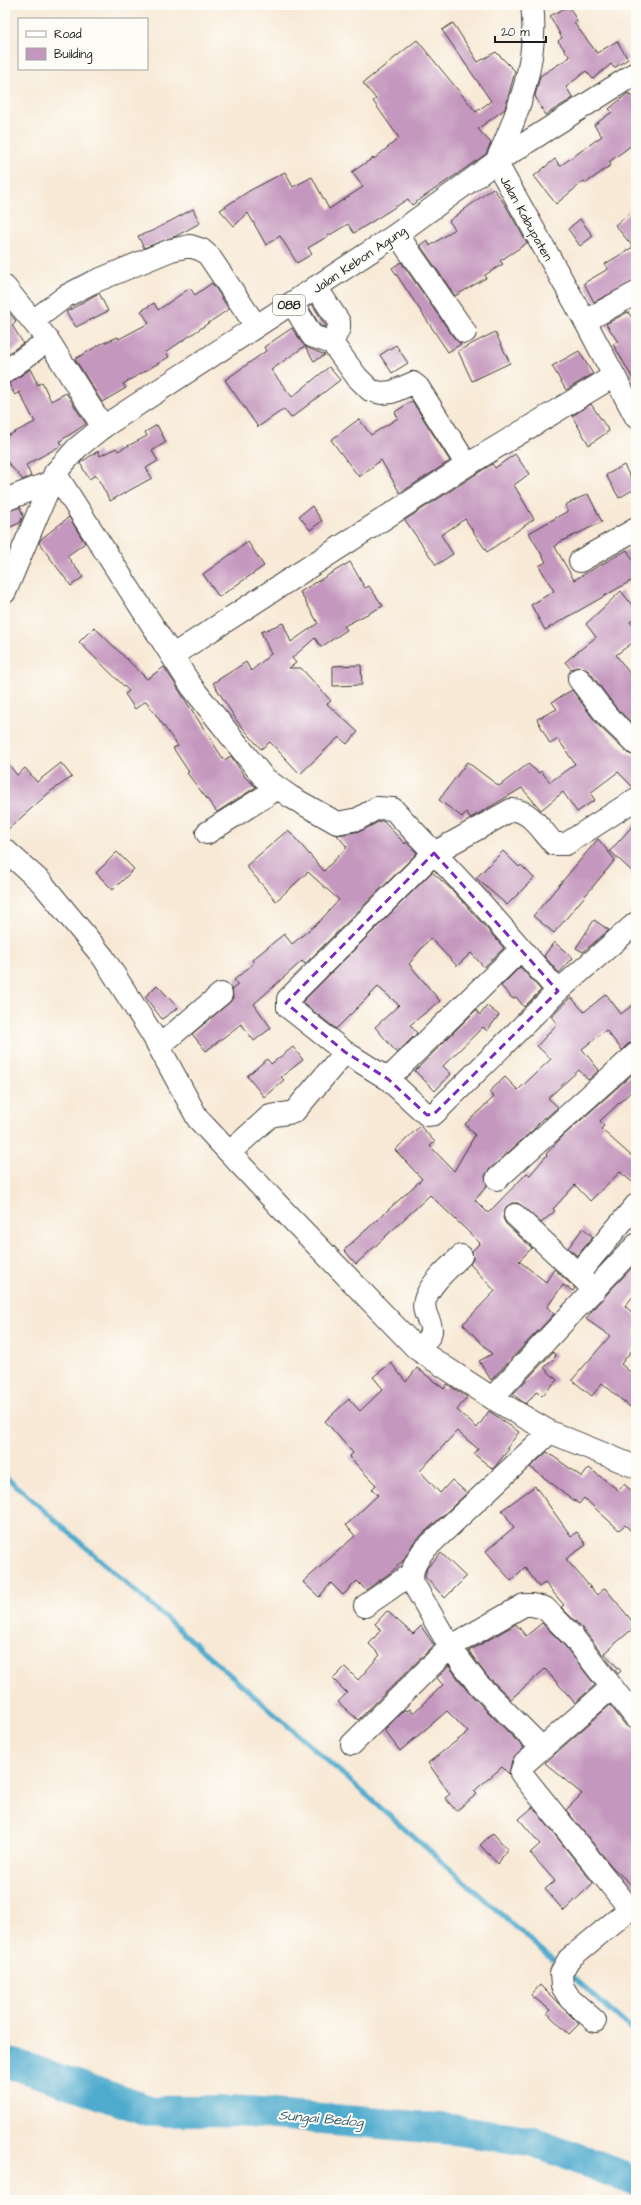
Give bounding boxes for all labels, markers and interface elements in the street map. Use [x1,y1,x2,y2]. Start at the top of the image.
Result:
legend [18,18,148,70]
scale bar [495,18,546,44]
text: 20 m [501,24,530,41]
text: Road [54,26,82,43]
text: Building [54,46,92,64]
street label: Jalan Kabupaten [495,173,557,265]
street label: Jalan Kebon Agung [309,221,411,299]
road number: 088 [273,295,305,315]
water label: Sungai Bedog [278,2105,365,2133]

